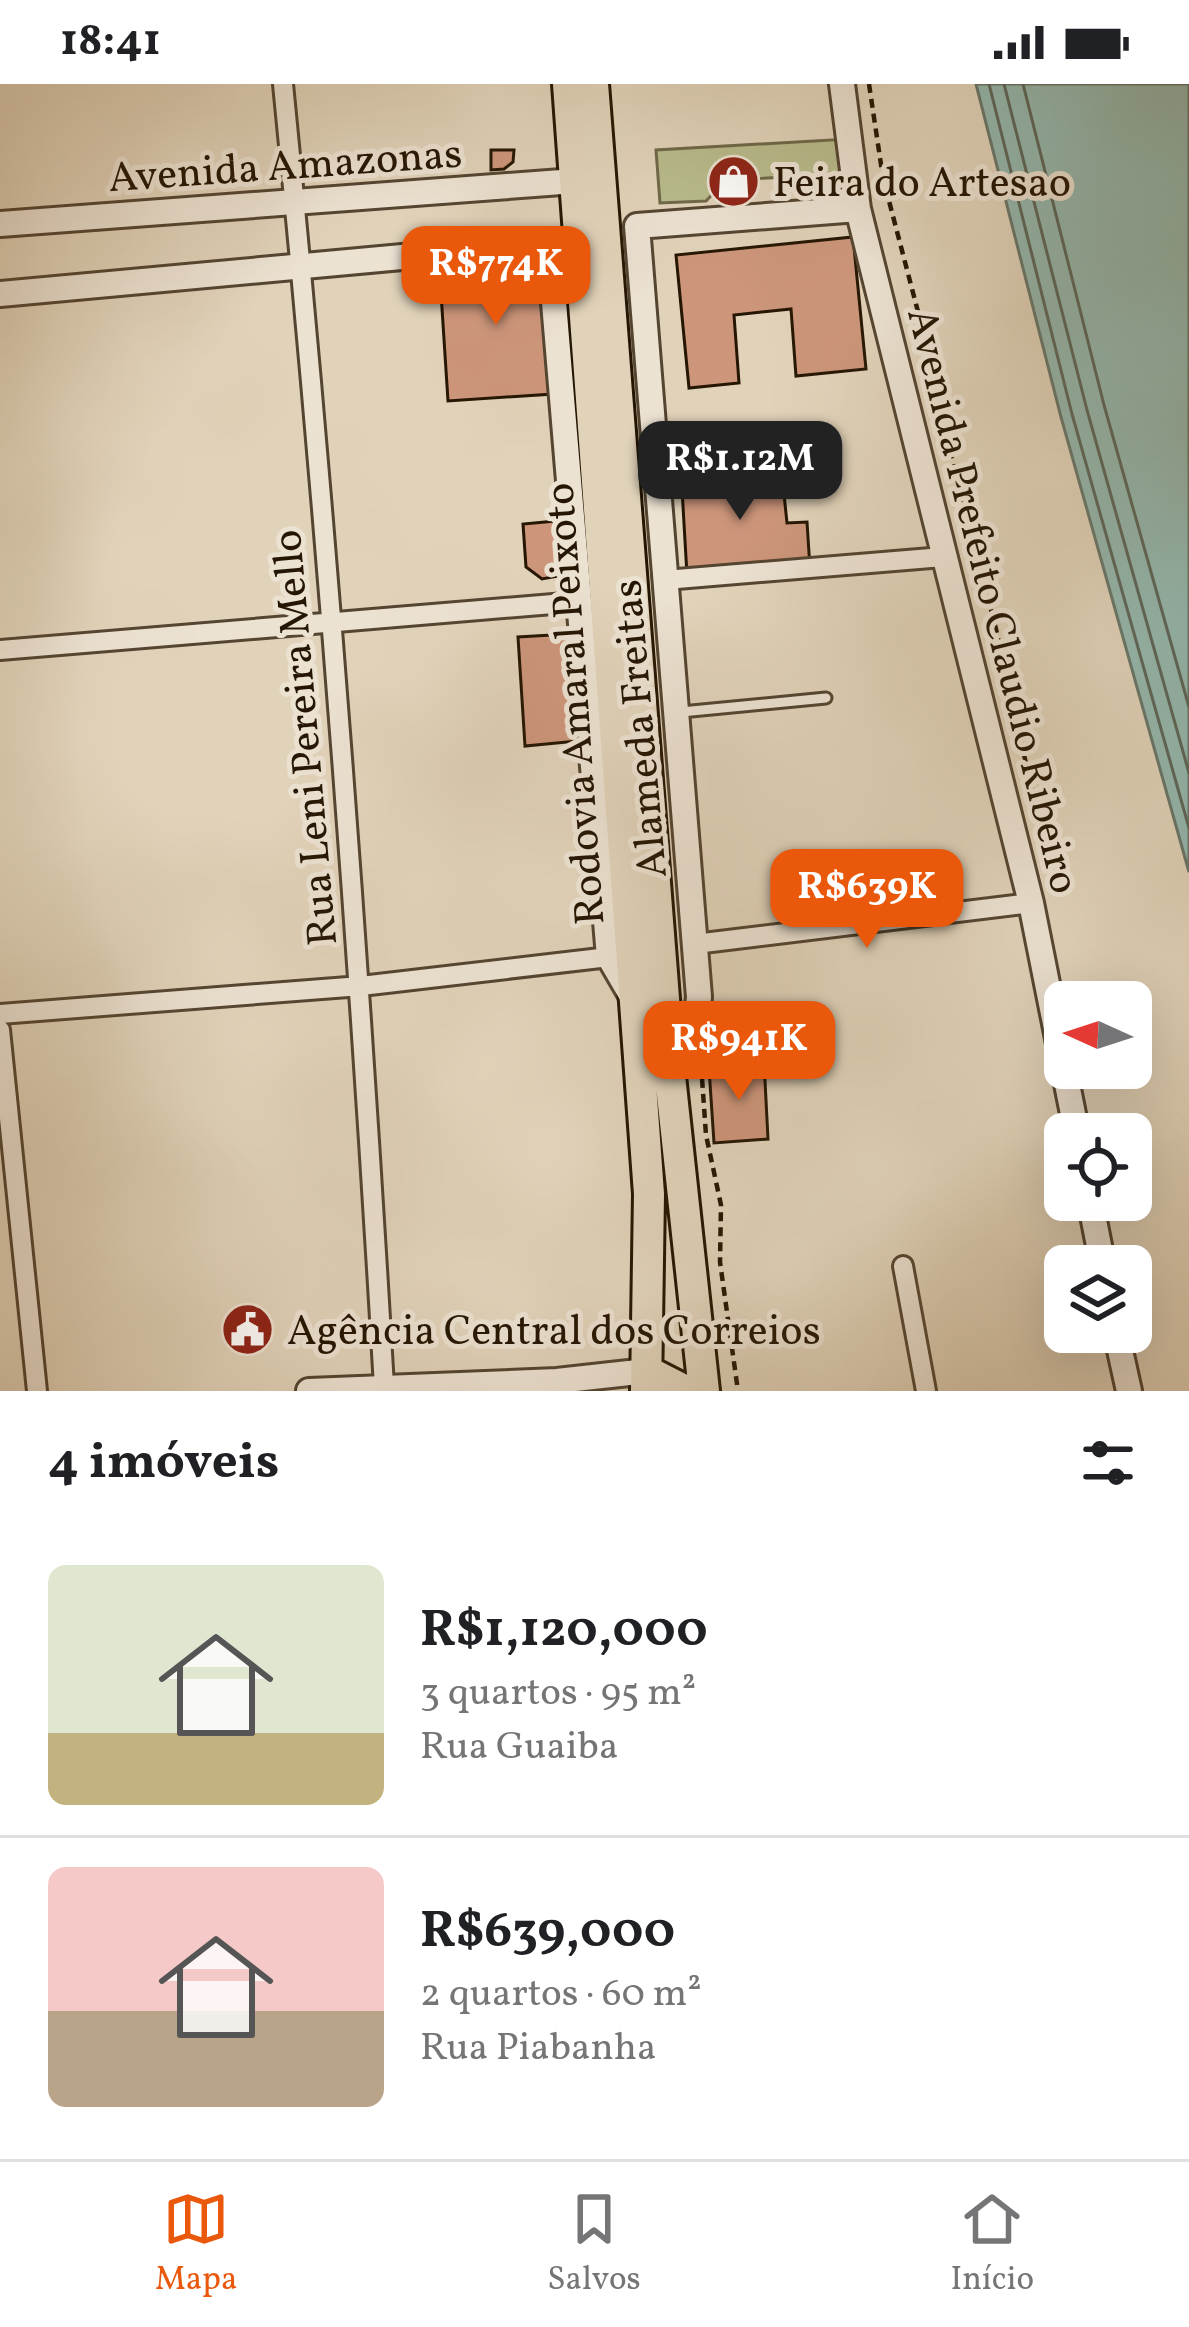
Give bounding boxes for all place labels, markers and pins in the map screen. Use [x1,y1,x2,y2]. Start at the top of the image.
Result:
shop icon: Feira do Artesao [706,153,762,209]
place label: Feira do Artesao [773,156,1071,215]
pin: R$774K [398,226,594,328]
pin: R$1.12M [629,421,851,523]
pin: R$639K [769,849,965,951]
pin: R$941K [641,1001,837,1103]
public building icon: Agência Central dos Correios [220,1301,276,1357]
place label: Agência Central dos Correios [287,1304,821,1363]

